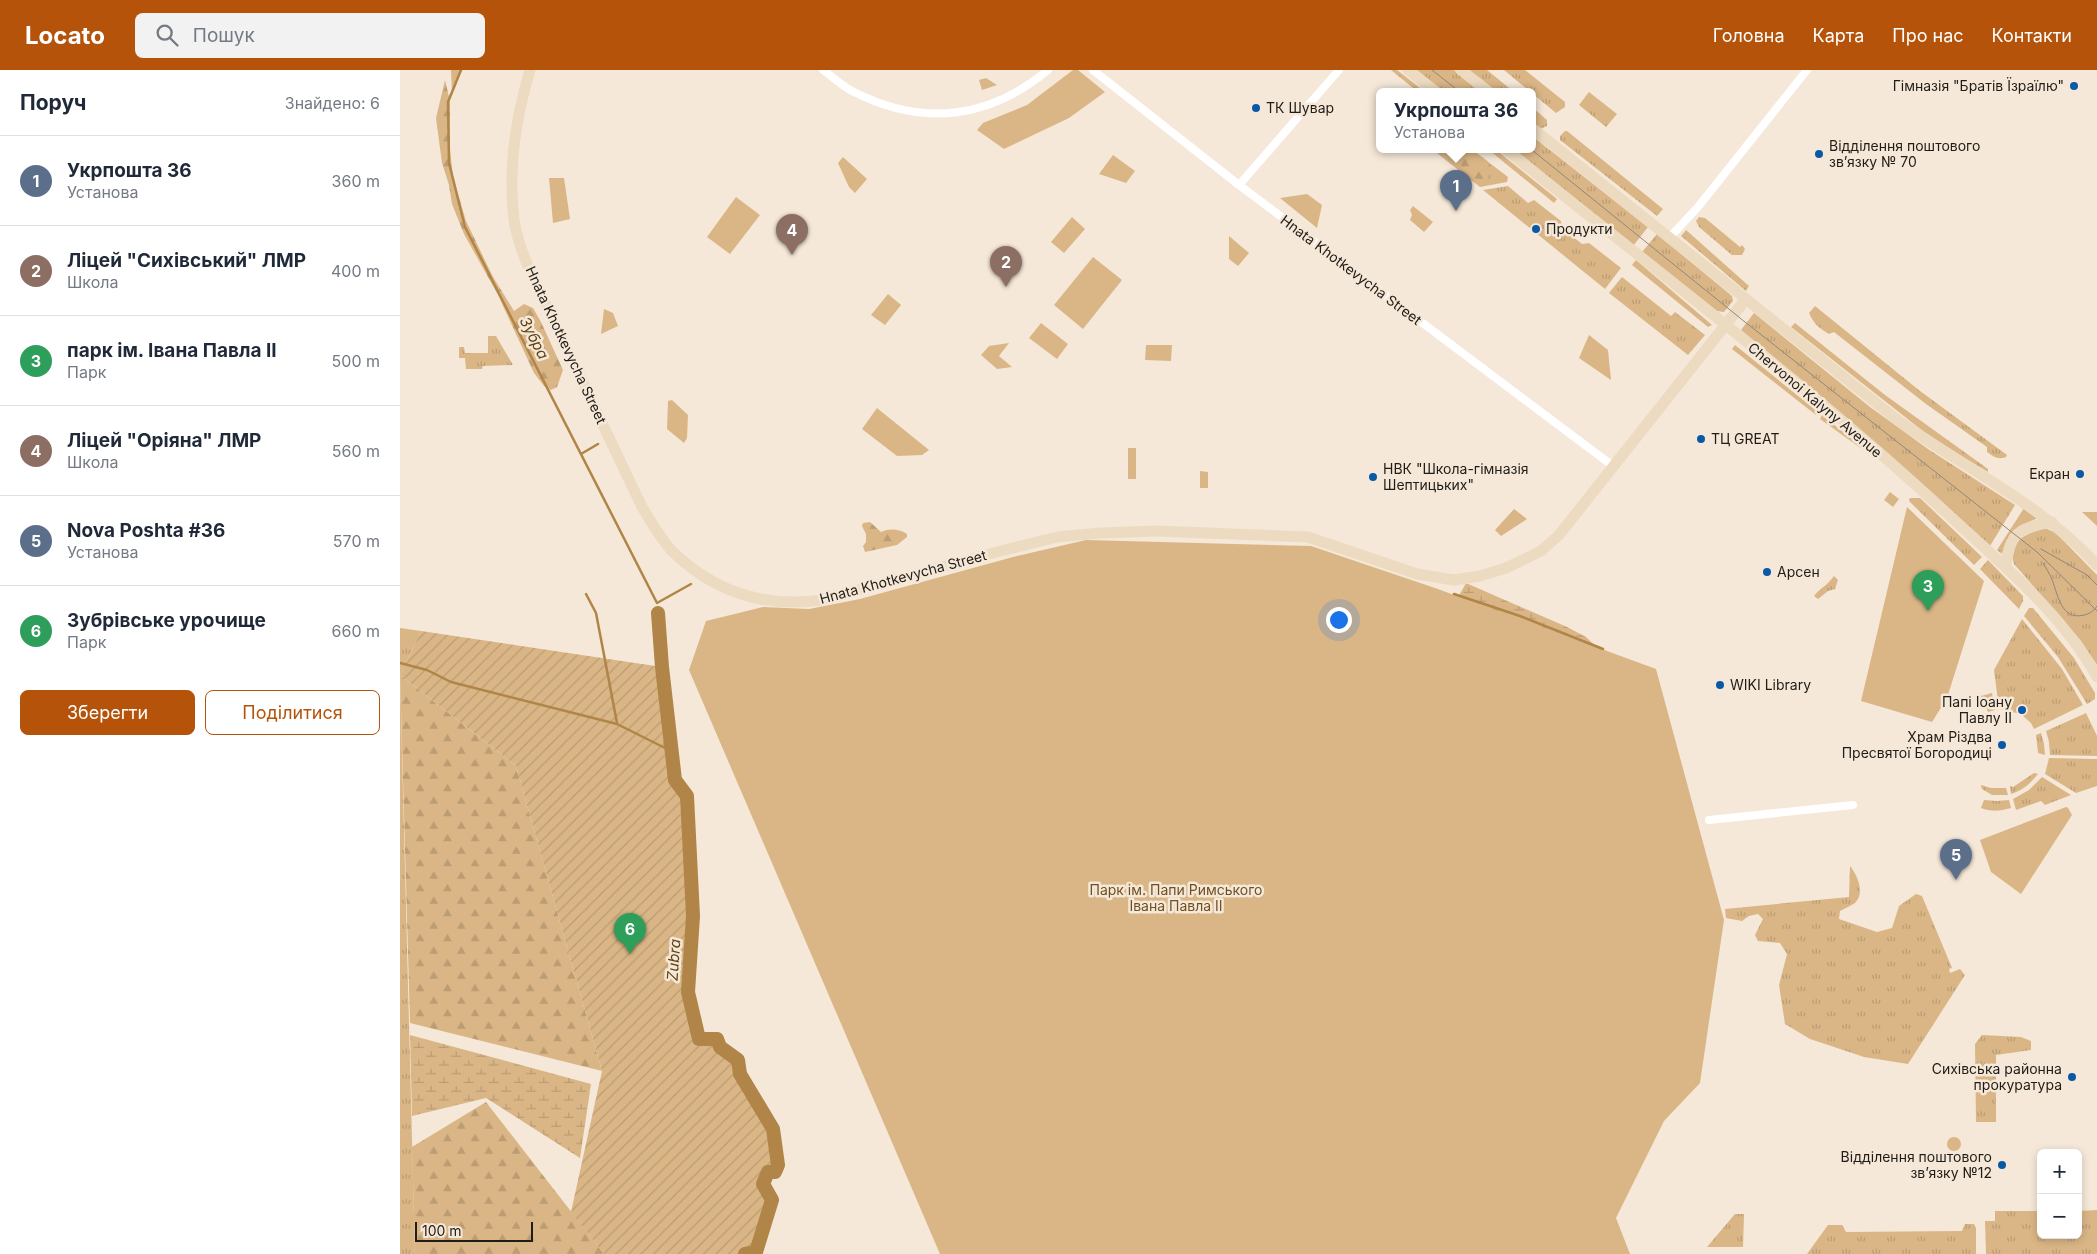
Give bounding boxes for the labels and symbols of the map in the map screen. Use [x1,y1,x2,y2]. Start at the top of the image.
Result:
place label: Гімназія "Братів Їзраїлю" [1893,77,2064,94]
marker: Гімназія "Братів Їзраїлю" [2068,80,2080,92]
place label: ТК Шувар [1266,99,1334,116]
marker: ТК Шувар [1250,102,1262,114]
place label: Відділення поштового зв’язку № 70 [1829,137,1980,170]
marker: Відділення поштового зв’язку № 70 [1813,148,1825,160]
pin: 1 [1440,170,1472,211]
street label: Hnata Khotkevycha Street [1278,211,1425,328]
pin: 4 [776,214,808,255]
place label: Продукти [1546,220,1613,237]
marker: Продукти [1530,223,1542,235]
pin: 2 [990,246,1022,287]
street label: Hnata Khotkevycha Street [522,263,611,427]
water label: Зубра [516,313,553,362]
street label: Chervonoi Kalyny Avenue [1745,339,1886,461]
place label: ТЦ GREAT [1711,430,1779,447]
marker: ТЦ GREAT [1695,433,1707,445]
place label: НВК "Школа-гімназія Шептицьких" [1383,460,1529,493]
place label: Екран [2029,465,2070,482]
marker: Екран [2074,468,2086,480]
marker: НВК "Школа-гімназія Шептицьких" [1367,471,1379,483]
street label: Hnata Khotkevycha Street [818,546,989,607]
place label: Арсен [1777,563,1820,580]
marker: Арсен [1761,566,1773,578]
pin: 3 [1912,570,1944,611]
your location [1326,607,1352,633]
place label: WIKI Library [1730,676,1811,693]
marker: WIKI Library [1714,679,1726,691]
place label: Папі Іоану Павлу II [1942,693,2012,726]
marker: Папі Іоану Павлу II [2016,704,2028,716]
place label: Храм Різдва Пресвятої Богородиці [1842,728,1992,761]
marker: Храм Різдва Пресвятої Богородиці [1996,739,2008,751]
pin: 5 [1940,839,1972,880]
park label: Парк ім. Папи Римського Івана Павла ІІ [1090,881,1262,914]
pin: 6 [614,913,646,954]
water label: Zubra [663,938,684,982]
place label: Сихівська районна прокуратура [1932,1060,2062,1093]
marker: Сихівська районна прокуратура [2066,1071,2078,1083]
place label: Відділення поштового зв’язку №12 [1841,1148,1992,1181]
marker: Відділення поштового зв’язку №12 [1996,1159,2008,1171]
scale bar [415,1219,532,1242]

